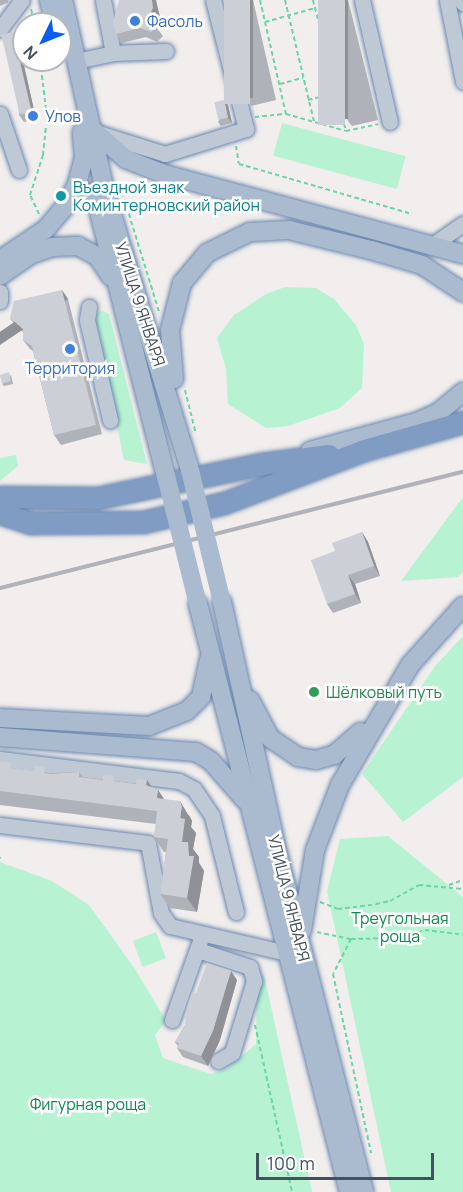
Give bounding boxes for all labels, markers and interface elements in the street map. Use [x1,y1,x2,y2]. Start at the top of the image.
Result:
place label: Фасоль [147,11,203,31]
north arrow [12,12,72,72]
marker: Фасоль [128,14,142,28]
text: N [18,41,42,65]
place label: Улов [45,106,81,126]
marker: Улов [26,109,40,123]
place label: Въездной знак Коминтерновский район [73,177,260,215]
marker: Въездной знак Коминтерновский район [54,189,68,203]
street label: УЛИЦА 9 ЯНВАРЯ [111,239,169,369]
marker: Территория [63,342,77,356]
place label: Территория [25,358,115,378]
place label: Шёлковый путь [326,682,442,702]
marker: Шёлковый путь [307,685,321,699]
street label: УЛИЦА 9 ЯНВАРЯ [264,833,314,963]
park label: Треугольная роща [351,908,449,946]
park label: Фигурная роща [30,1094,146,1114]
scale bar [259,1141,438,1179]
text: 100 m [267,1151,315,1175]

